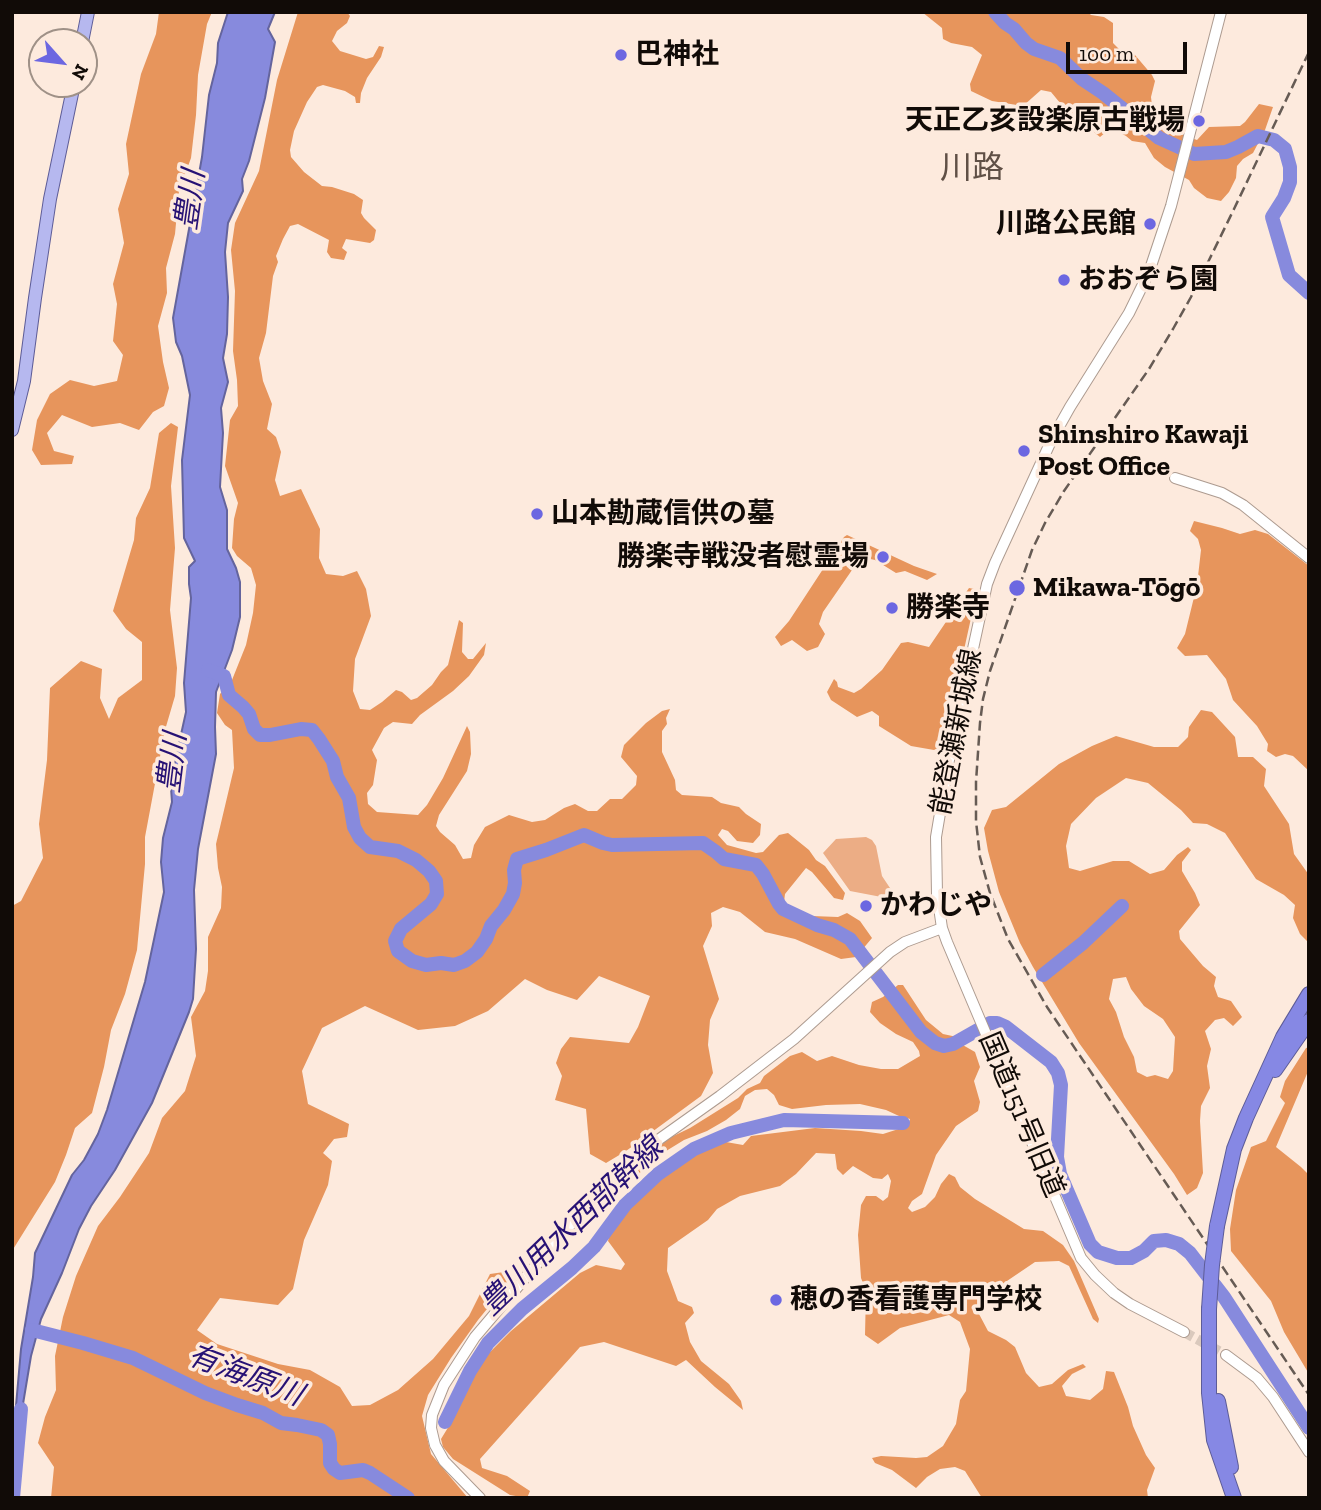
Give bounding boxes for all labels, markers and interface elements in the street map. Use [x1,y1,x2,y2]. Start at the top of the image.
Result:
north arrow [28,28,98,98]
scale bar [1069,28,1190,72]
place label: 巴神社 [635,38,719,72]
text: 100 m [1079,41,1134,66]
marker: 巴神社 [613,47,629,63]
text: N [67,60,94,84]
place label: 天正乙亥設楽原古戦場 [905,104,1185,138]
marker: 天正乙亥設楽原古戦場 [1191,113,1207,129]
district label: 川路 [940,150,1004,188]
water label: 豊川 [169,168,213,232]
place label: 川路公民館 [996,207,1136,241]
marker: 川路公民館 [1142,216,1158,232]
place label: おおぞら園 [1078,263,1218,297]
marker: おおぞら園 [1056,272,1072,288]
place label: Shinshiro Kawaji Post Office [1038,418,1248,484]
marker: Shinshiro Kawaji Post Office [1016,443,1032,459]
place label: 山本勘蔵信供の墓 [551,497,775,531]
marker: 山本勘蔵信供の墓 [529,506,545,522]
place label: 勝楽寺戦没者慰霊場 [617,540,869,574]
marker: 勝楽寺戦没者慰霊場 [875,549,891,565]
place label: Mikawa-Tōgō [1033,571,1200,605]
marker: Mikawa-Tōgō [1007,578,1027,598]
place label: 勝楽寺 [906,591,990,625]
marker: 勝楽寺 [884,600,900,616]
street label: 能登瀬新城線 [924,646,990,818]
water label: 豊川 [151,731,195,795]
place label: かわじや [880,889,992,923]
marker: かわじや [858,898,874,914]
street label: 国道151号旧道 [971,1027,1071,1203]
water label: 豊川用水西部幹線 [473,1131,671,1323]
place label: 穂の香看護専門学校 [790,1283,1042,1317]
marker: 穂の香看護専門学校 [768,1292,784,1308]
water label: 有海原川 [183,1338,307,1414]

